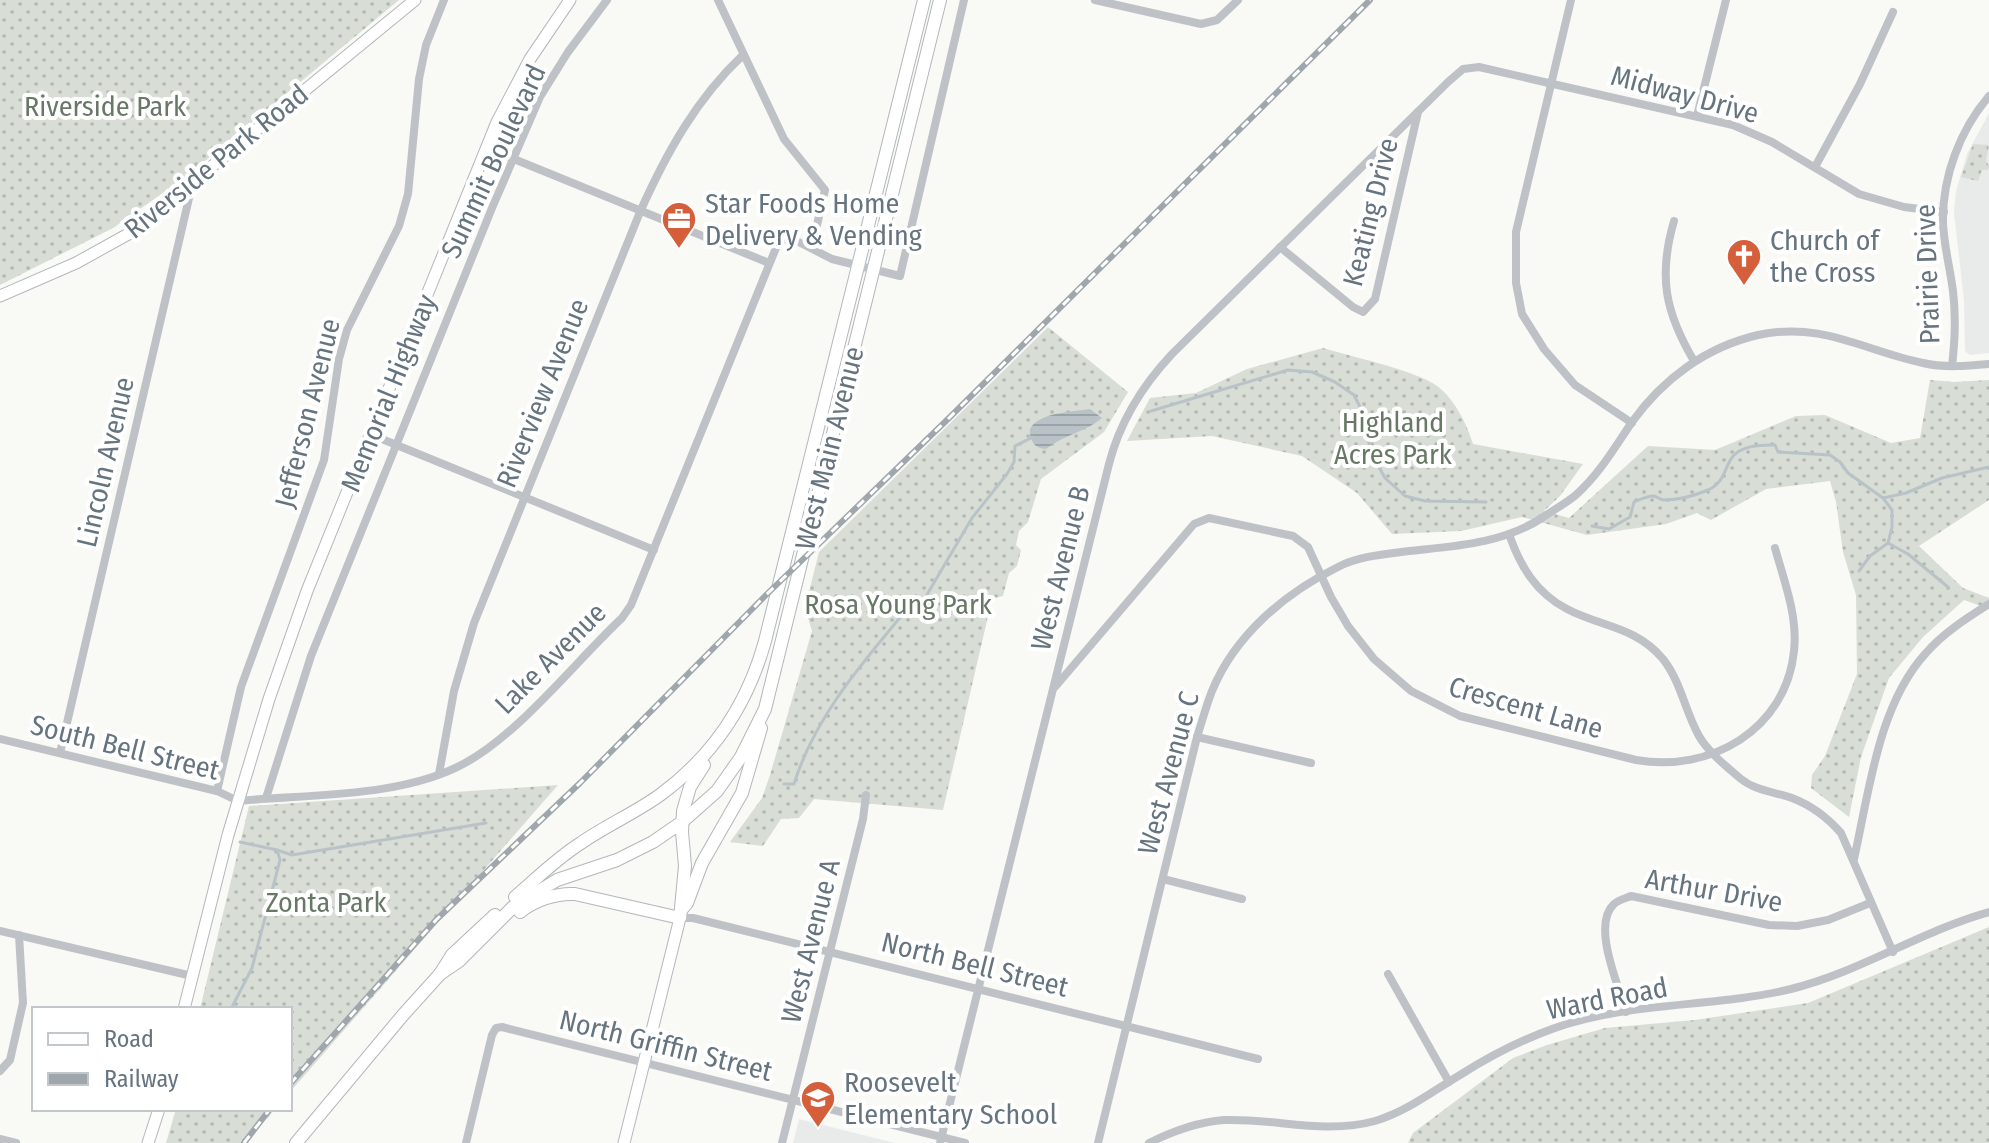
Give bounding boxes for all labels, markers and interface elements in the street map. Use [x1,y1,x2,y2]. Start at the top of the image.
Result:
street label: Summit Boulevard [434,59,553,263]
street label: Midway Drive [1607,59,1762,130]
street label: Riverside Park Road [118,77,315,246]
park label: Riverside Park [24,90,187,123]
street label: Keating Drive [1336,135,1405,290]
place label: Star Foods Home Delivery & Vending [705,187,923,252]
office icon: Star Foods Home Delivery & Vending [660,200,698,250]
street label: Prairie Drive [1909,203,1946,345]
place label: Church of the Cross [1770,224,1881,289]
church icon: Church of the Cross [1725,237,1763,287]
street label: Memorial Highway [334,289,443,497]
street label: Riverview Avenue [490,294,595,492]
street label: Jefferson Avenue [268,315,347,511]
street label: West Main Avenue [788,343,871,553]
street label: Lincoln Avenue [70,374,141,550]
park label: Highland Acres Park [1334,406,1453,471]
street label: West Avenue B [1024,482,1097,654]
park label: Rosa Young Park [804,588,993,621]
street label: Lake Avenue [488,596,613,721]
street label: Crescent Lane [1445,670,1607,745]
street label: West Avenue C [1131,688,1206,858]
street label: South Bell Street [27,708,223,787]
street label: West Avenue A [774,856,847,1026]
street label: Arthur Drive [1643,862,1785,919]
park label: Zonta Park [265,886,387,919]
street label: North Bell Street [878,925,1073,1004]
street label: Ward Road [1544,971,1670,1026]
street label: North Griffin Street [556,1003,777,1088]
legend [32,1007,292,1111]
text: Road [104,1025,154,1053]
text: Railway [104,1065,179,1093]
place label: Roosevelt Elementary School [844,1066,1057,1131]
school or university icon: Roosevelt Elementary School [799,1079,837,1129]

